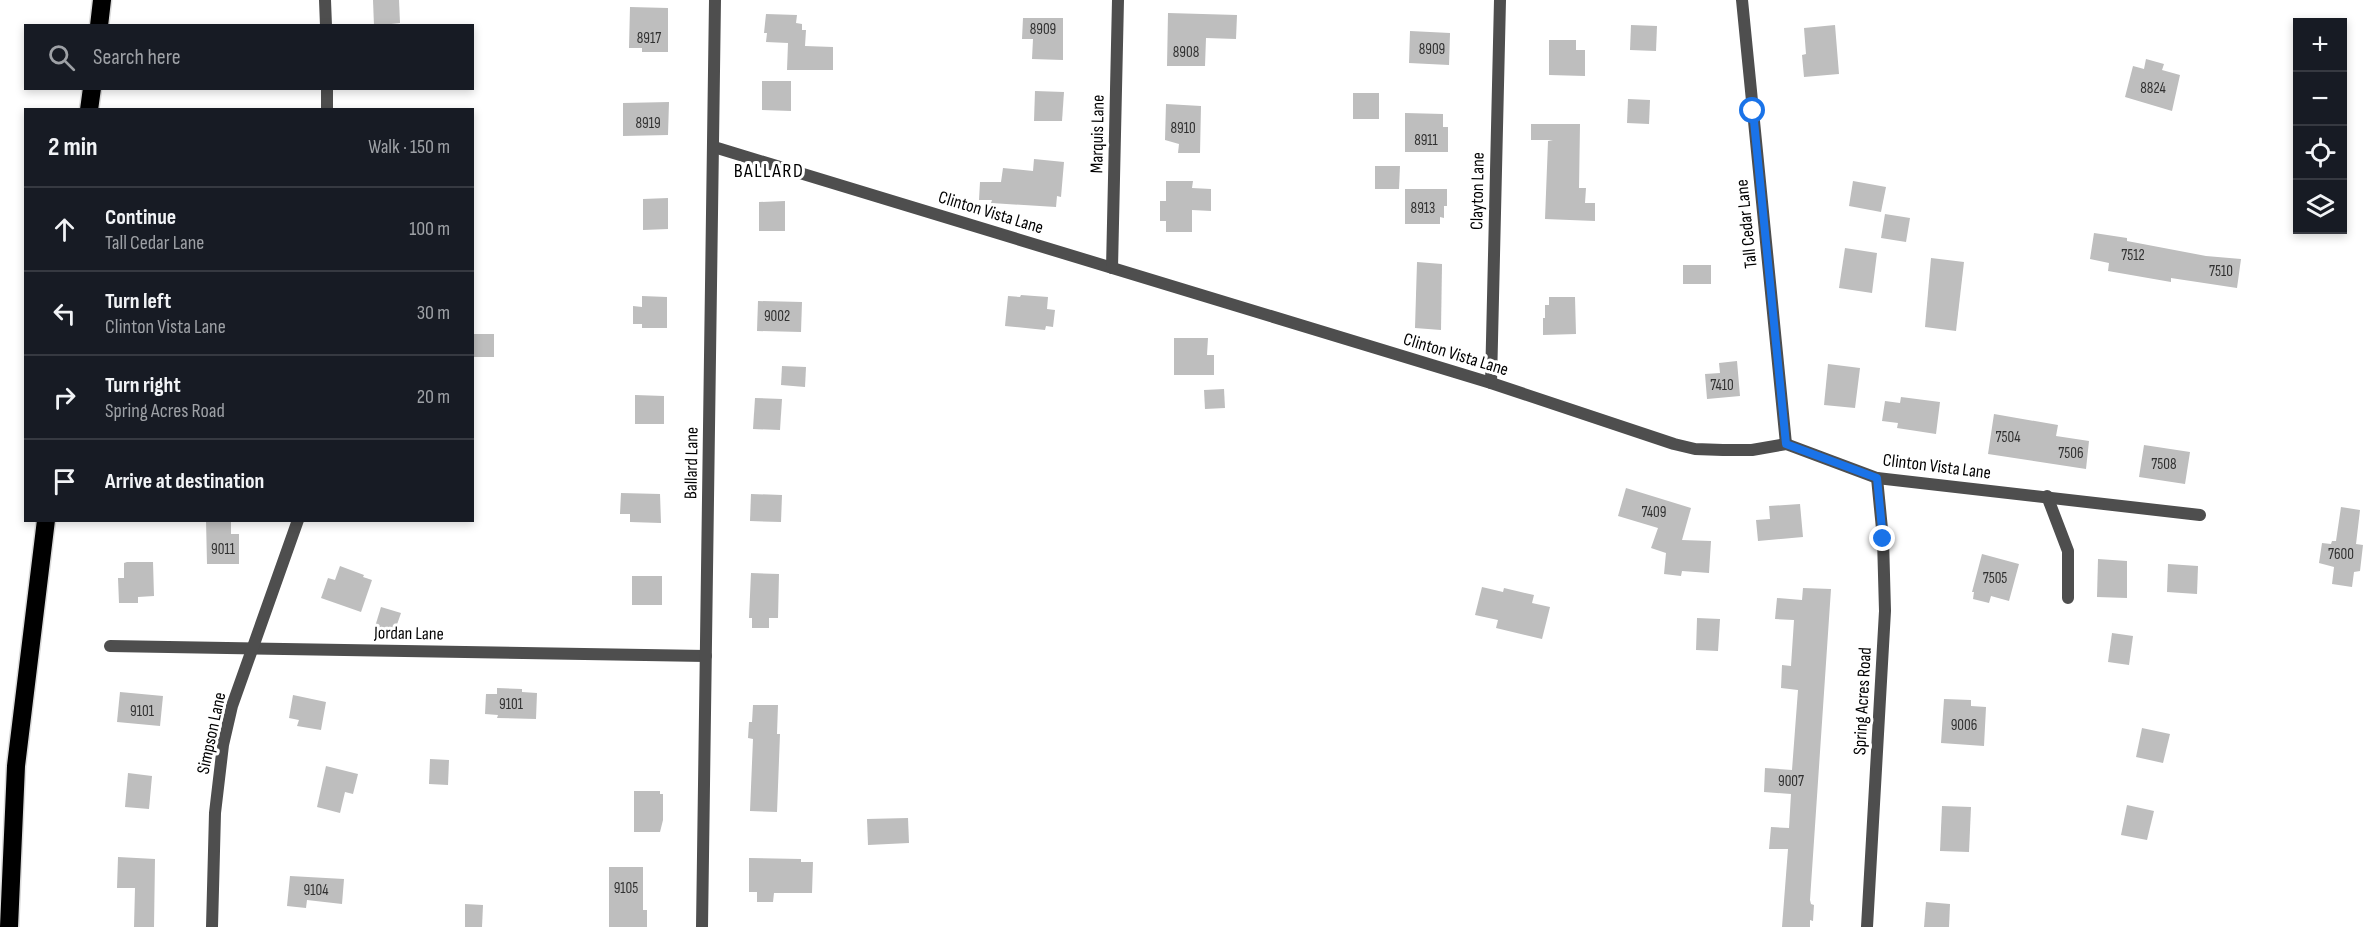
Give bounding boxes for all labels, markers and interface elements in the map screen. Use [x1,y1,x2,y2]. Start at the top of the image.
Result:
map controls [2293,18,2347,234]
button: + [2293,18,2347,72]
house number: 8909 [1030,20,1056,39]
search box [24,24,474,90]
house number: 8917 [637,29,661,48]
house number: 8909 [1419,40,1445,59]
icon: search [45,41,78,74]
house number: 8908 [1173,43,1199,62]
text: Search here [93,44,180,71]
button: − [2293,72,2347,126]
house number: 8824 [2140,79,2166,98]
street label: Marquis Lane [1086,94,1109,174]
route start [1739,97,1765,123]
house number: 8919 [635,114,661,133]
house number: 8910 [1170,119,1196,138]
button: locate [2293,126,2347,180]
house number: 8911 [1414,131,1439,150]
text: 2 min [48,132,98,163]
text: Walk · 150 m [368,135,450,159]
street label: Clayton Lane [1466,152,1489,230]
district label: BALLARD [734,159,804,183]
street label: Tall Cedar Lane [1731,178,1762,270]
button: layers [2293,180,2347,234]
street label: Clinton Vista Lane [936,187,1046,238]
house number: 8913 [1411,199,1435,218]
text: Continue [105,204,176,231]
icon: ahead [48,213,81,246]
text: 100 m [409,217,450,241]
text: Tall Cedar Lane [105,231,204,255]
house number: 7512 [2121,246,2145,265]
house number: 7510 [2209,262,2233,281]
text: Turn left [105,288,171,315]
icon: left [48,297,81,330]
text: 30 m [417,301,450,325]
house number: 9002 [764,307,790,326]
text: Clinton Vista Lane [105,315,226,339]
street label: Clinton Vista Lane [1401,329,1511,380]
text: Turn right [105,372,181,399]
house number: 7410 [1710,376,1734,395]
icon: right [48,381,81,414]
text: 20 m [417,385,450,409]
text: Spring Acres Road [105,399,225,423]
street label: Ballard Lane [680,427,703,499]
house number: 7504 [1996,428,2020,447]
house number: 7506 [2058,444,2084,463]
street label: Clinton Vista Lane [1882,449,1992,484]
house number: 7508 [2151,455,2177,474]
icon: arrive [48,465,81,498]
text: Arrive at destination [105,468,264,495]
house number: 7409 [1642,503,1666,522]
route end [1869,525,1895,551]
house number: 9011 [211,540,236,559]
house number: 7600 [2328,545,2354,564]
house number: 7505 [1983,569,2007,588]
street label: Jordan Lane [373,622,444,645]
street label: Spring Acres Road [1849,647,1876,755]
street label: Simpson Lane [193,690,230,776]
house number: 9101 [499,695,524,714]
house number: 9101 [130,702,155,721]
house number: 9006 [1951,716,1977,735]
house number: 9007 [1778,772,1804,791]
house number: 9105 [614,879,638,898]
house number: 9104 [304,881,328,900]

